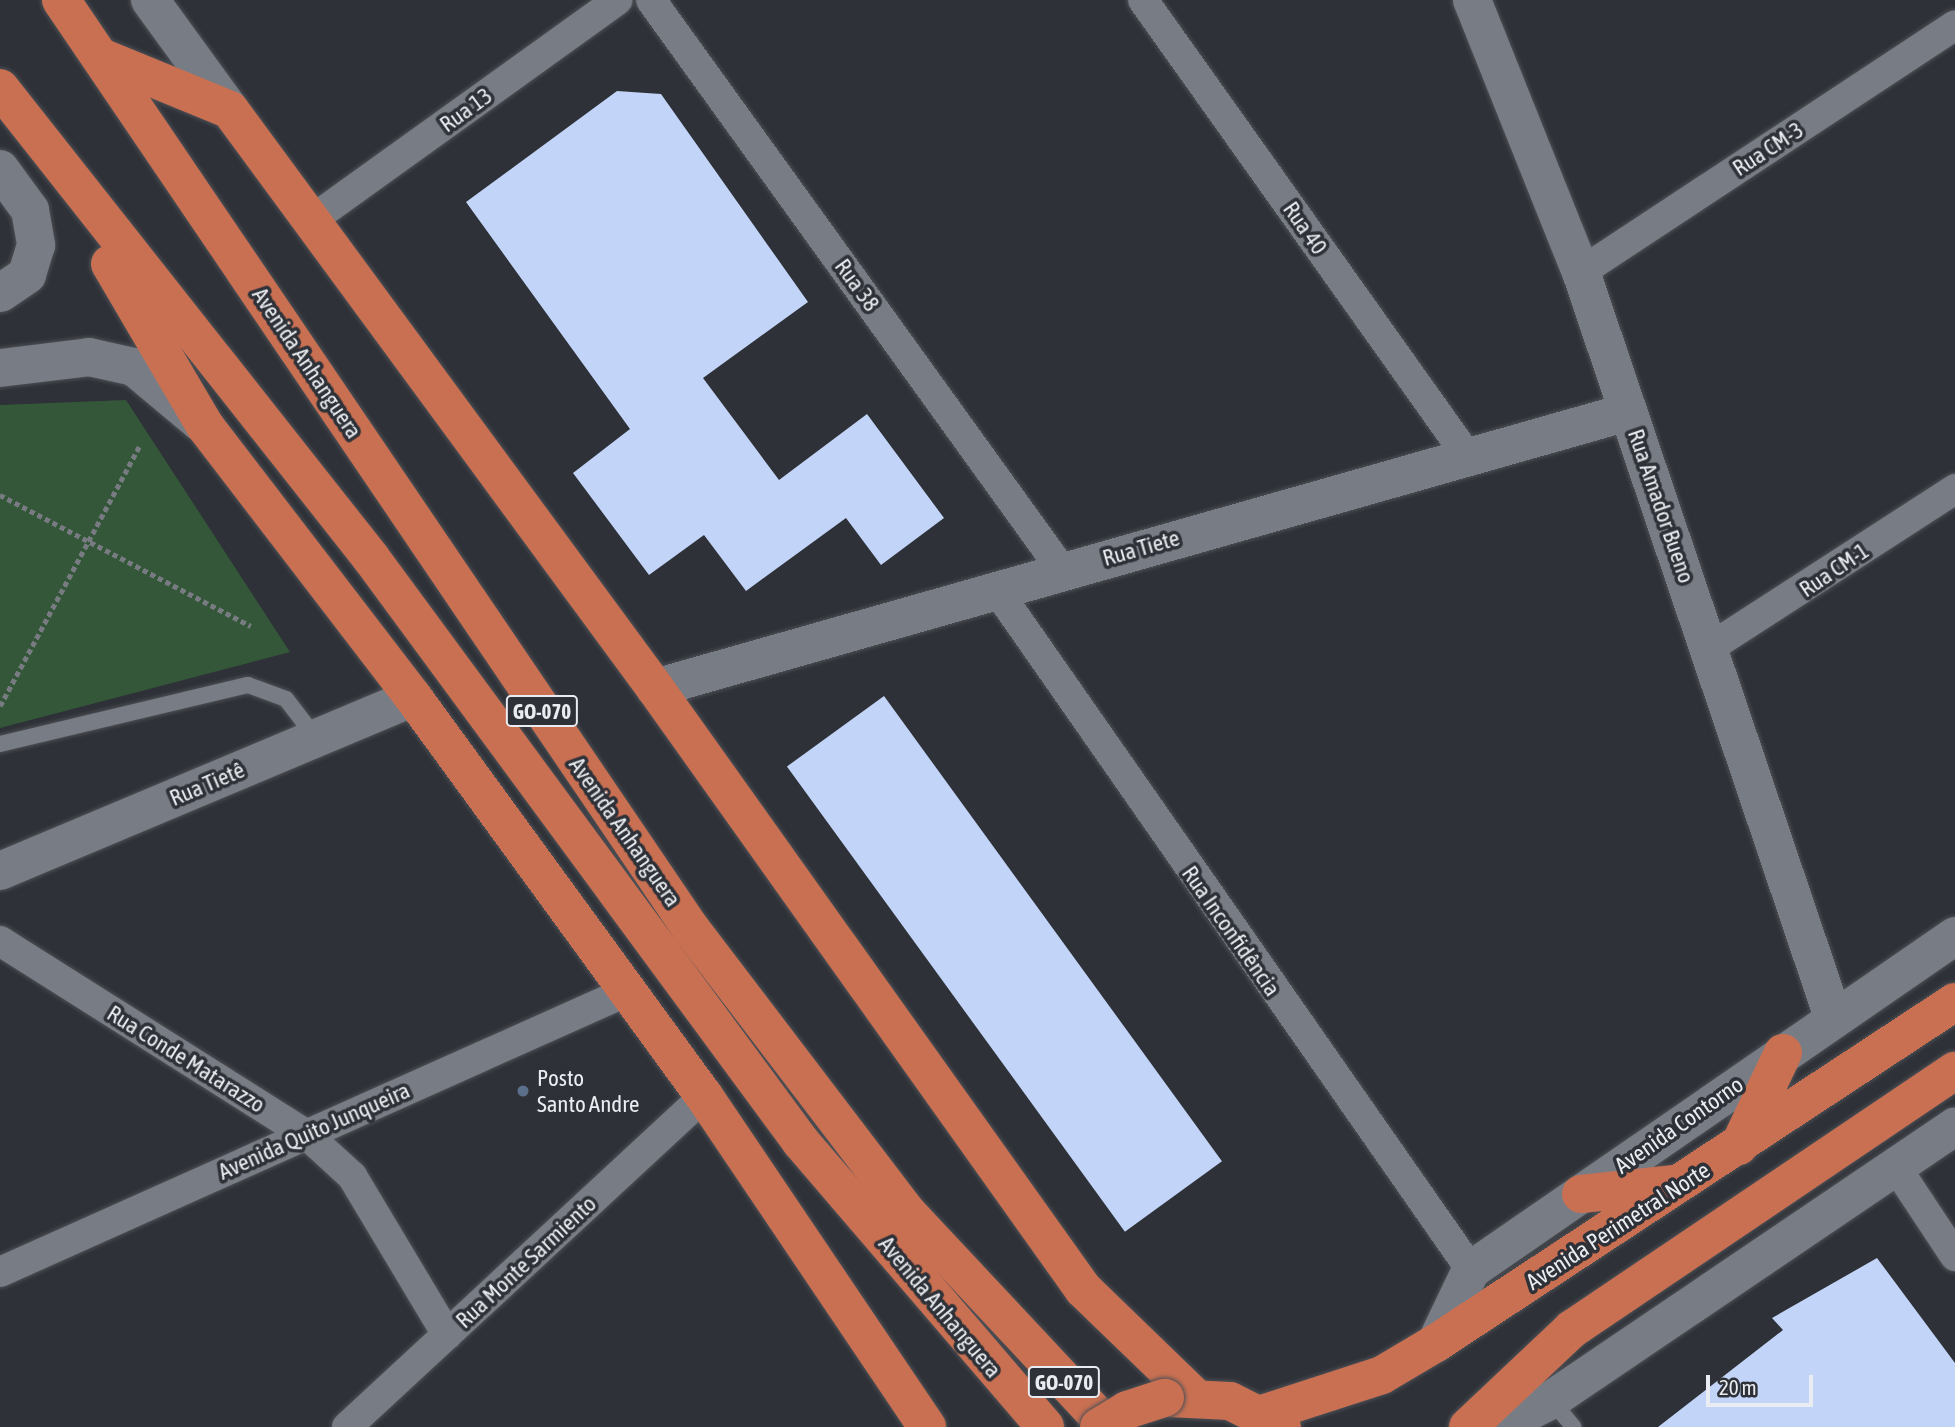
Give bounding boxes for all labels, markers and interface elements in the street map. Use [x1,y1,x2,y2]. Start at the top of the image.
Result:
street label: Rua 13 [434,82,498,138]
street label: Rua CM-3 [1727,116,1809,182]
street label: Rua 40 [1277,196,1333,260]
street label: Rua 38 [829,253,885,317]
street label: Avenida Anhanguera [246,282,368,444]
street label: Rua Amador Bueno [1622,425,1700,587]
street label: Rua Tiete [1099,524,1183,572]
street label: Rua CM-1 [1794,537,1874,603]
road number: GO-070 [505,694,579,728]
street label: Avenida Anhanguera [563,752,687,912]
street label: Rua Tietê [165,756,249,812]
street label: Rua Inconfidência [1176,861,1286,1001]
street label: Rua Conde Matarazzo [102,999,270,1119]
place label: Posto Santo Andre [537,1064,639,1118]
street label: Avenida Contorno [1609,1071,1749,1179]
street label: Avenida Quito Junqueira [214,1076,414,1186]
marker: Posto Santo Andre [515,1083,531,1099]
street label: Avenida Perimetral Norte [1521,1156,1715,1296]
street label: Rua Monte Sarmiento [450,1190,602,1334]
street label: Avenida Anhanguera [873,1231,1007,1383]
scale bar [1710,1360,1817,1404]
road number: GO-070 [1027,1364,1101,1400]
text: 20 m [1719,1375,1757,1399]

